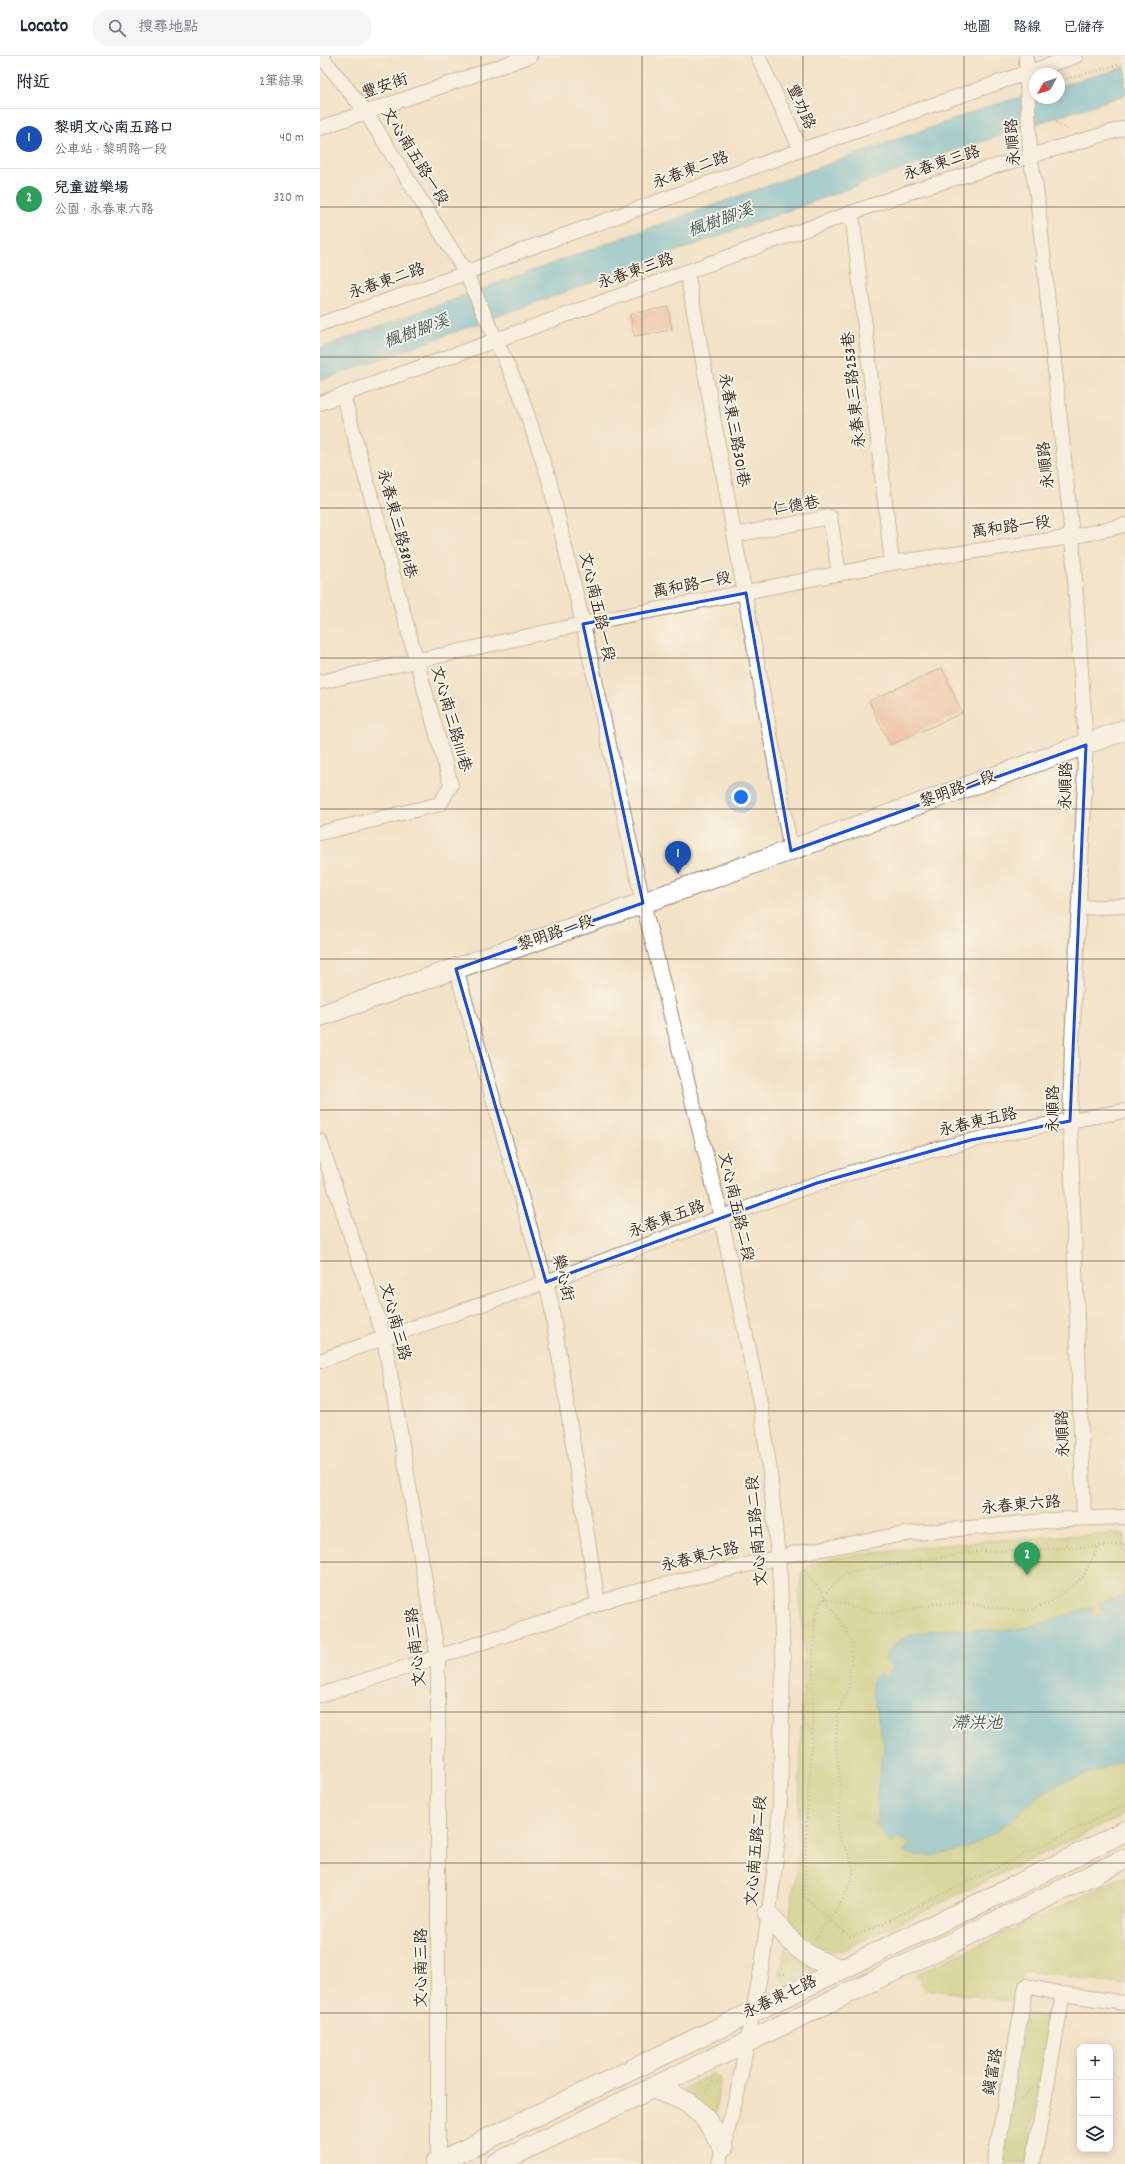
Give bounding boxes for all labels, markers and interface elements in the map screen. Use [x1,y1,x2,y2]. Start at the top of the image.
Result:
search box [92,10,372,46]
text: Locato [20,14,68,41]
icon: search [106,17,128,39]
text: 搜尋地點 [138,17,198,39]
text: 地圖 [963,18,991,38]
text: 路線 [1013,18,1041,38]
text: 已儲存 [1063,18,1105,38]
street label: 豐安街 [359,68,411,106]
north arrow [1029,68,1065,104]
text: 附近 [16,72,50,96]
text: 2筆結果 [259,73,304,92]
street label: 豐功路 [780,80,820,134]
street label: 文心南五路一段 [375,103,453,211]
street label: 永順路 [1001,117,1027,167]
text: 黎明文心南五路口 [54,118,174,140]
text: 1 [28,129,30,148]
text: 40 m [280,129,304,148]
text: 公車站 · 黎明路一段 [54,141,167,160]
street label: 永春東三路 [900,141,984,187]
street label: 永春東二路 [649,147,733,195]
text: 兒童遊樂場 [54,178,129,200]
text: 2 [26,189,32,208]
text: 320 m [274,189,304,208]
water label: 楓樹腳溪 [685,199,758,245]
text: 公園 · 永春東六路 [54,201,154,220]
street label: 永春東三路 [594,248,678,296]
street label: 永春東二路 [345,258,429,306]
water label: 楓樹腳溪 [381,310,454,356]
street label: 永春東三路253巷 [837,330,873,450]
street label: 永春東三路301巷 [712,371,754,489]
street label: 永順路 [1033,440,1061,490]
street label: 永春東三路381巷 [370,466,422,582]
street label: 仁德巷 [770,492,822,522]
street label: 萬和路一段 [970,511,1052,545]
street label: 文心南五路一段 [572,550,620,664]
street label: 萬和路一段 [651,567,733,605]
street label: 文心南三路1111巷 [424,663,476,775]
street label: 永順路 [1055,762,1079,810]
street label: 黎明路一段 [916,766,1000,814]
your location [731,787,751,807]
pin: 1 [665,841,691,874]
street label: 黎明路一段 [514,910,598,958]
street label: 永順路 [1043,1085,1066,1133]
street label: 永春東五路 [936,1103,1020,1143]
street label: 文心南五路二段 [711,1150,759,1264]
street label: 永春東五路 [625,1196,709,1244]
street label: 樂心街 [545,1252,579,1304]
street label: 文心南三路 [373,1280,415,1364]
street label: 永順路 [1052,1410,1076,1458]
street label: 文心南五路二段 [742,1474,774,1588]
street label: 永春東六路 [980,1491,1062,1521]
street label: 永春東六路 [658,1537,742,1579]
pin: 2 [1014,1542,1040,1575]
street label: 文心南三路 [401,1606,433,1688]
water label: 滯洪池 [952,1713,1003,1737]
street label: 文心南五路二段 [741,1794,773,1908]
street label: 文心南三路 [411,1928,434,2008]
street label: 永春東七路 [739,1971,821,2025]
map controls [1077,2044,1113,2152]
button: + [1077,2044,1113,2080]
street label: 鎮富路 [979,2046,1009,2098]
button: − [1077,2080,1113,2116]
button: layers [1077,2116,1113,2152]

